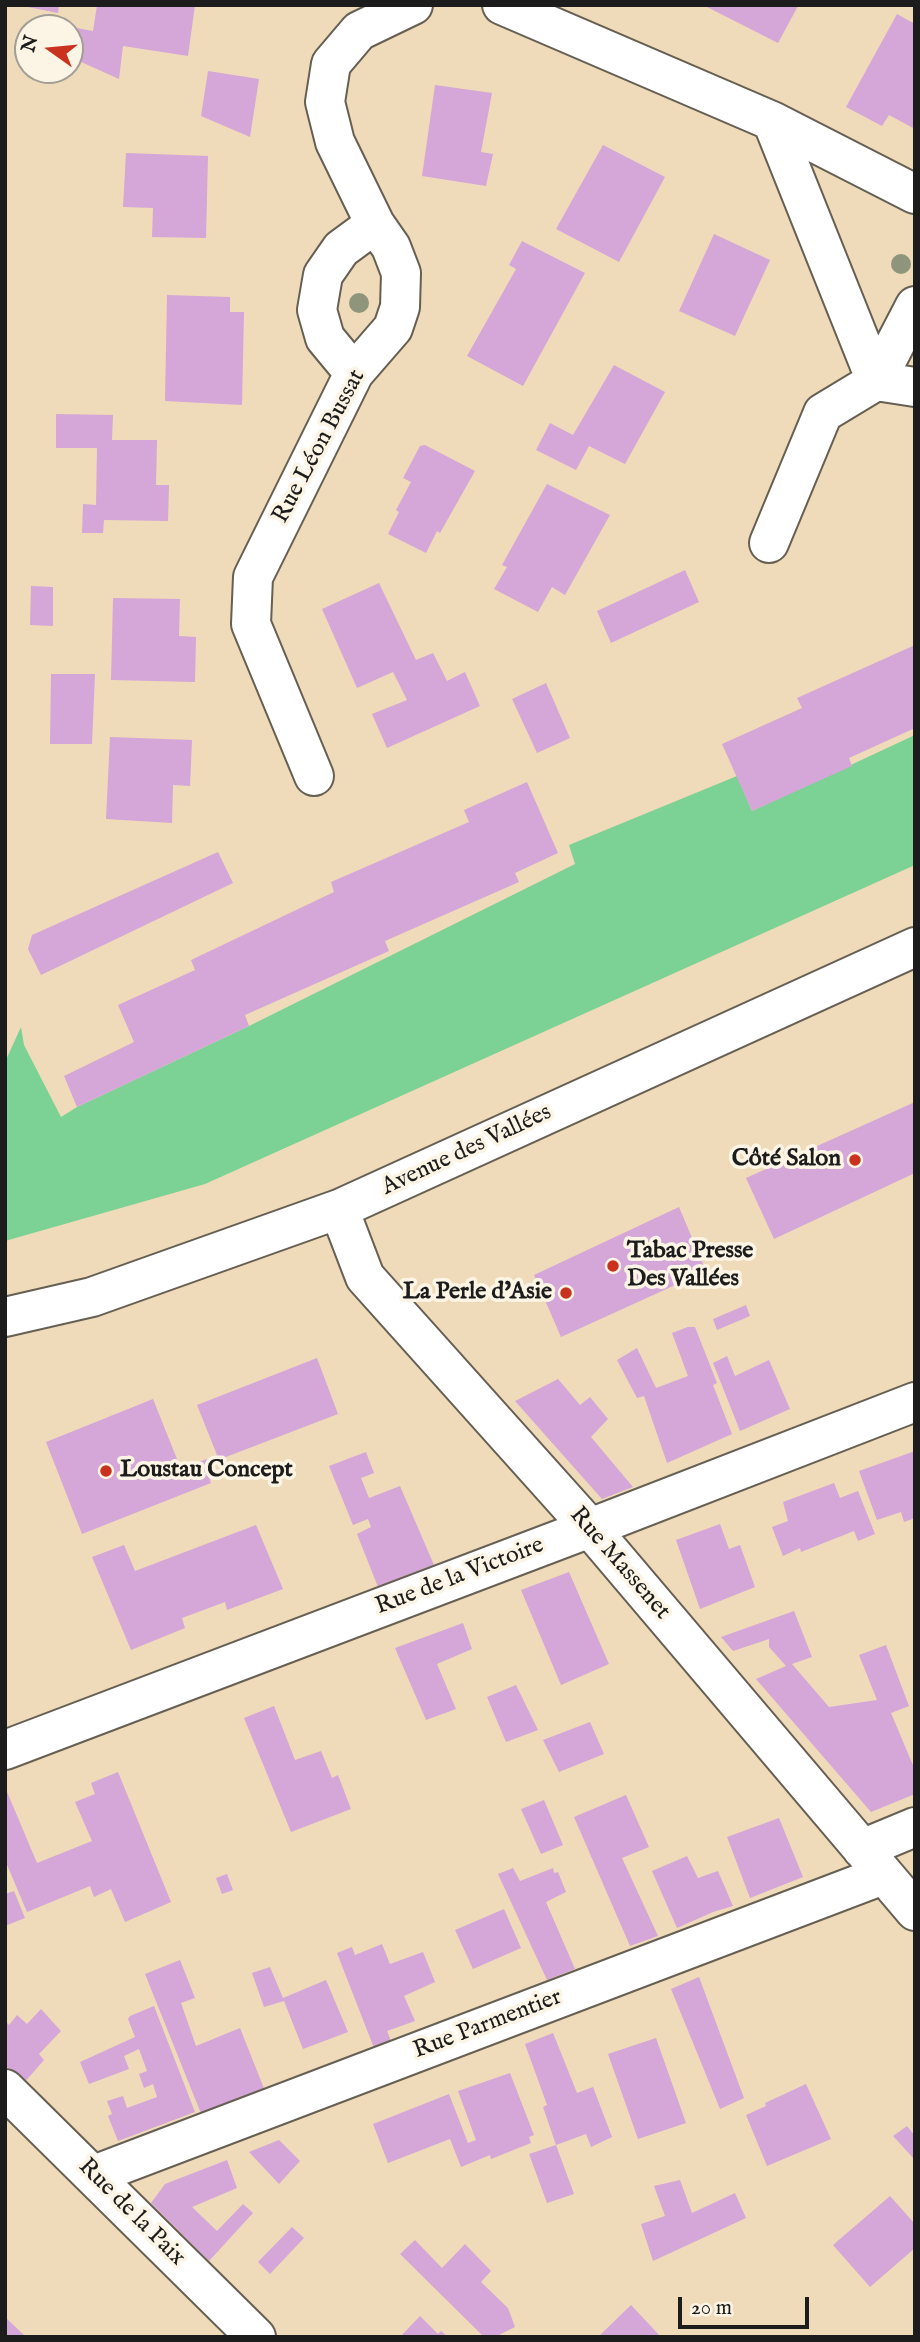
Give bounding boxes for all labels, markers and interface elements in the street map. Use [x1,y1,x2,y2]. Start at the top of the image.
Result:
north arrow [14,14,84,84]
text: N [17,33,44,55]
street label: Rue Léon Bussat [267,365,373,529]
street label: Avenue des Vallées [377,1099,557,1203]
place label: Côté Salon [732,1146,841,1174]
marker: Côté Salon [847,1152,863,1168]
place label: Tabac Presse Des Vallées [627,1238,753,1294]
marker: Tabac Presse Des Vallées [605,1258,621,1274]
place label: La Perle d'Asie [403,1279,552,1307]
marker: La Perle d'Asie [558,1285,574,1301]
place label: Loustau Concept [120,1457,293,1485]
marker: Loustau Concept [98,1463,114,1479]
street label: Rue Massenet [562,1502,676,1626]
street label: Rue de la Victoire [372,1532,548,1622]
street label: Rue Parmentier [410,1984,566,2066]
street label: Rue de la Paix [71,2153,191,2273]
scale bar [682,2282,813,2326]
text: 20 m [691,2295,732,2322]

